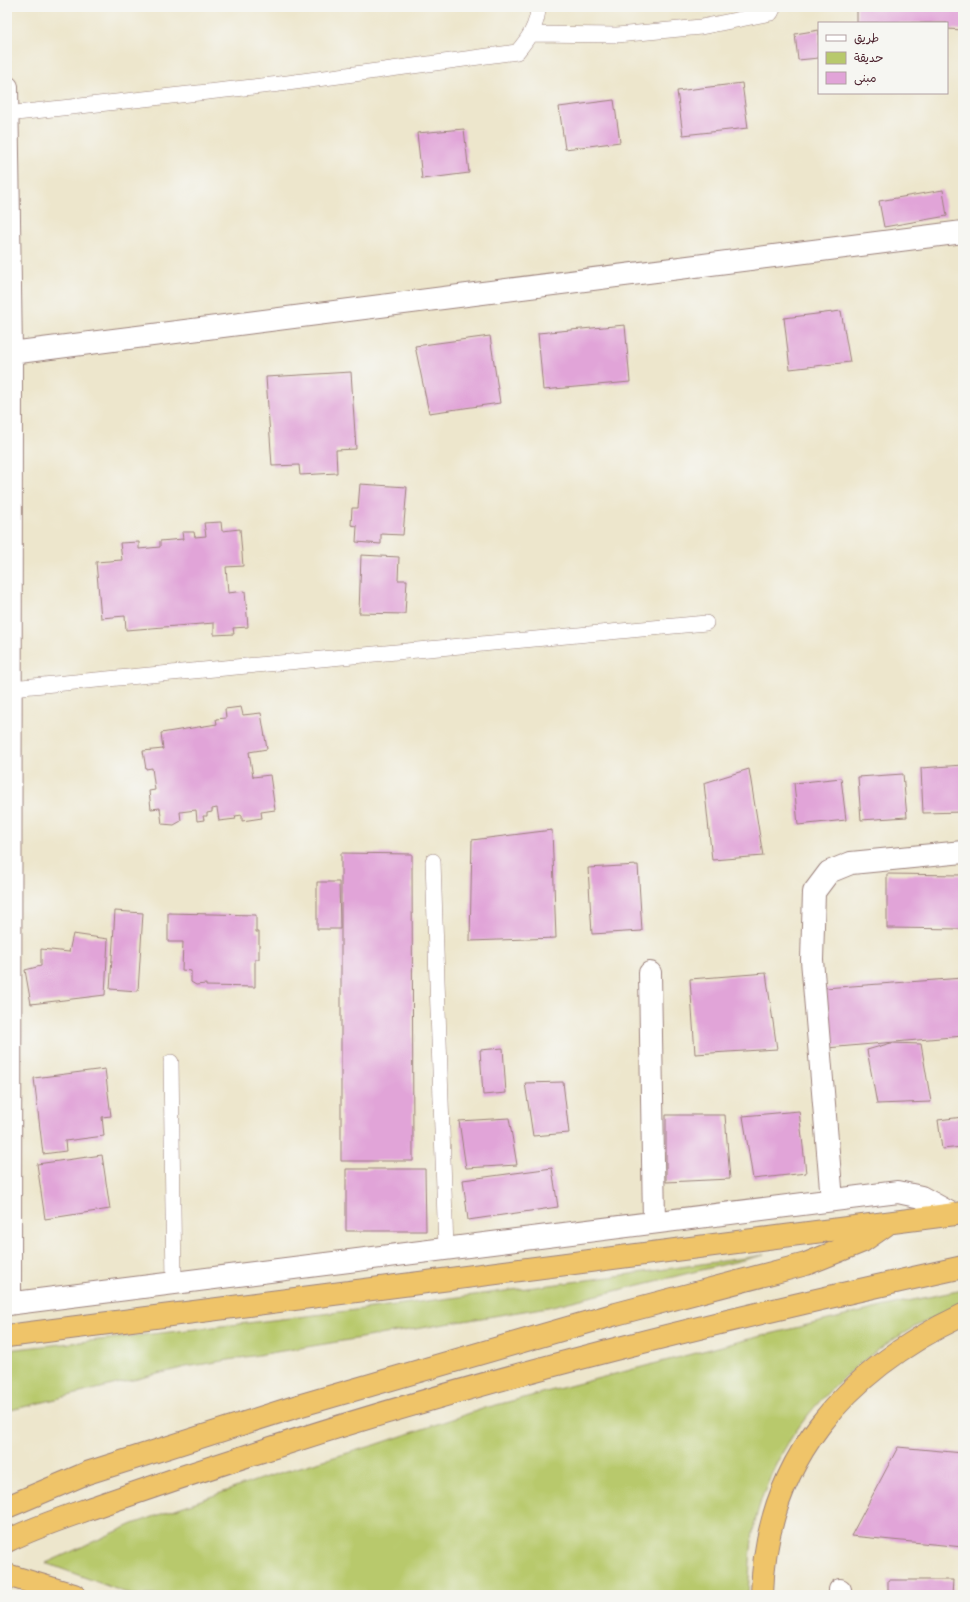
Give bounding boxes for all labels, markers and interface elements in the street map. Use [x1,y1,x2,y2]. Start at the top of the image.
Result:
legend [818,22,948,94]
text: طريق [854,29,879,48]
text: حديقة [854,49,883,68]
text: مبنى [854,69,877,88]

